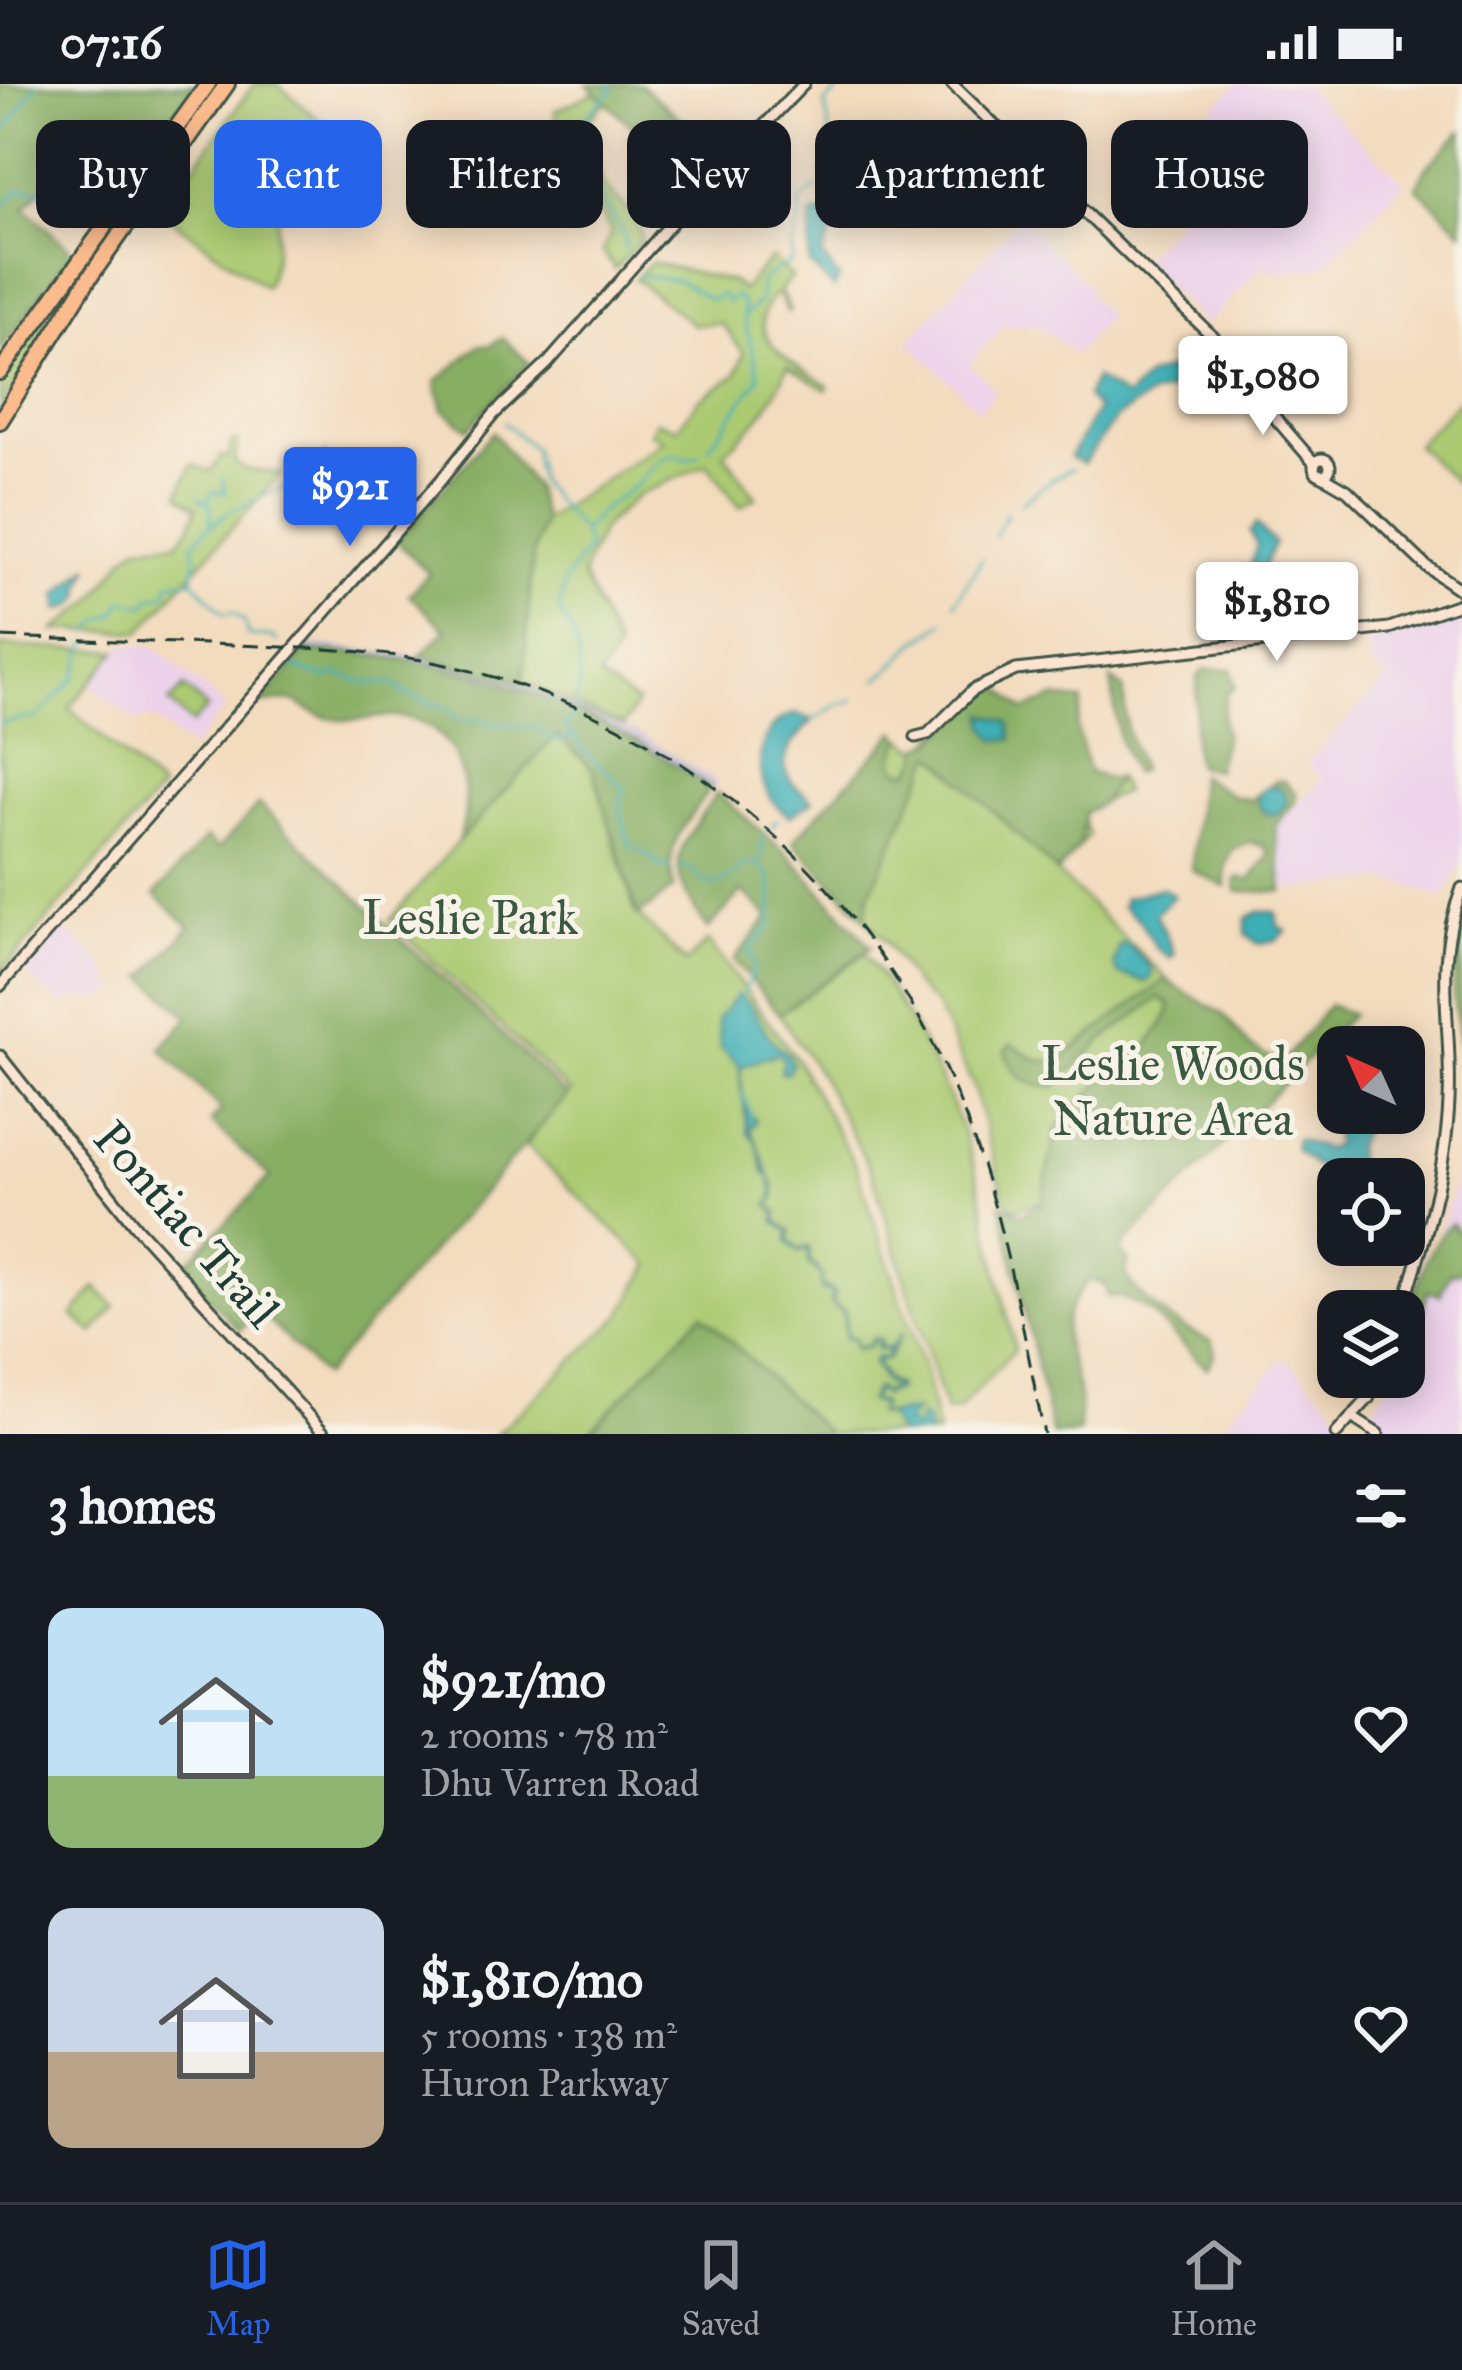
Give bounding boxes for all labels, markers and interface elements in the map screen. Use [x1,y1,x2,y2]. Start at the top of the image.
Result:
text: 07:16 [60,15,162,70]
chip: Buy [36,120,190,228]
chip: Rent [214,120,382,228]
chip: Filters [406,120,603,228]
chip: New [627,120,791,228]
chip: Apartment [815,120,1087,228]
chip: House [1111,120,1308,228]
pin: $1,080 [1165,336,1361,438]
text: $1,080 [1205,351,1321,399]
pin: $921 [279,447,421,549]
text: $921 [311,462,390,510]
pin: $1,810 [1179,562,1375,664]
text: $1,810 [1223,577,1331,625]
park label: Leslie Park [362,888,579,947]
north arrow [1317,1026,1425,1134]
map controls [1317,1026,1425,1398]
park label: Leslie Woods Nature Area [1041,1034,1305,1148]
street label: Pontiac Trail [81,1109,293,1339]
button: locate [1317,1158,1425,1266]
button: layers [1317,1290,1425,1398]
icon: filters [1348,1473,1414,1539]
text: 3 homes [48,1475,216,1537]
text: $921/mo [420,1649,606,1711]
icon: home [144,1656,288,1800]
icon: heart [1348,1695,1414,1761]
text: 2 rooms · 78 m² [420,1711,668,1759]
text: Dhu Varren Road [420,1759,700,1807]
text: $1,810/mo [420,1949,643,2011]
icon: home [144,1956,288,2100]
icon: heart [1348,1995,1414,2061]
text: 5 rooms · 138 m² [420,2011,677,2059]
text: Huron Parkway [420,2059,668,2107]
tab: Map [205,2232,271,2344]
tab: Saved [682,2232,760,2344]
tab: Home [1170,2232,1257,2344]

